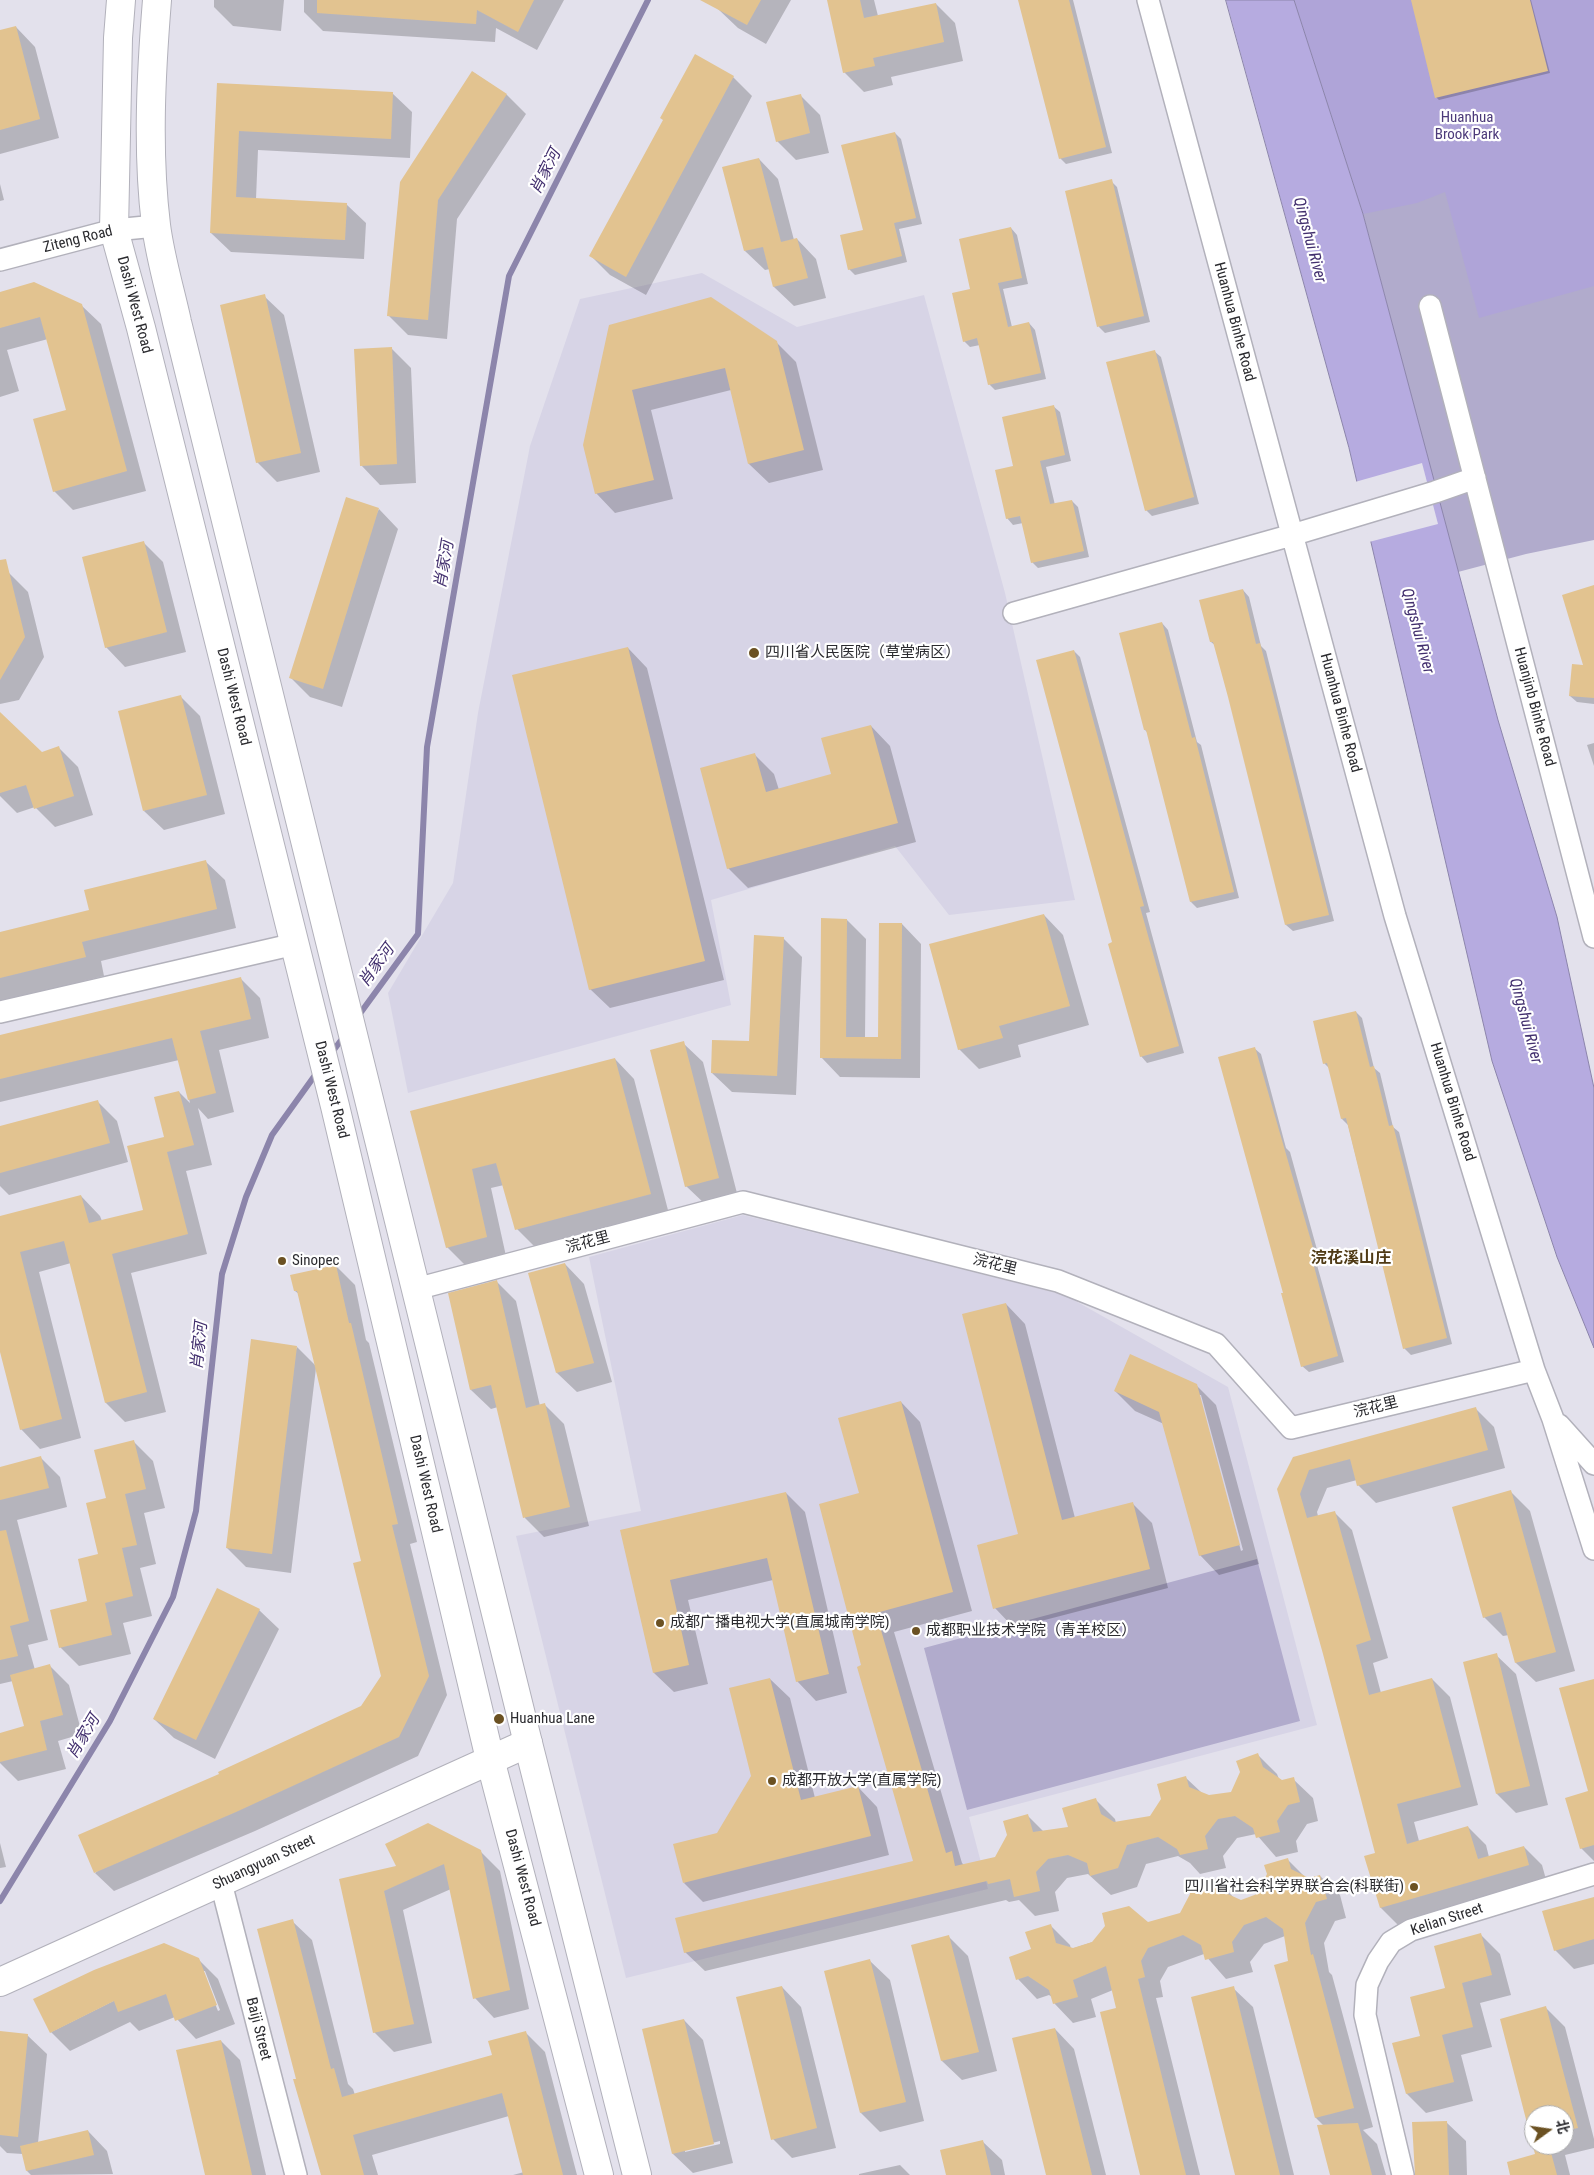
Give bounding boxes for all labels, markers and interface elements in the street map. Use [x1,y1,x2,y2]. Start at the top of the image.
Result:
park label: Huanhua Brook Park [1435,109,1499,144]
water label: 肖家河 [527,146,565,198]
water label: Qingshui River [1288,195,1330,285]
street label: Ziteng Road [41,223,115,257]
street label: Dashi West Road [112,254,156,356]
street label: Huanhua Binhe Road [1209,260,1259,384]
water label: 肖家河 [431,540,459,590]
water label: Qingshui River [1396,586,1438,676]
place label: 四川省人民医院（草堂病区） [765,644,960,662]
street label: Huanjinb Binhe Road [1509,645,1559,769]
street label: Dashi West Road [212,646,254,748]
marker: 四川省人民医院（草堂病区） [747,646,761,660]
street label: Huanhua Binhe Road [1315,651,1365,775]
water label: 肖家河 [355,941,399,991]
water label: Qingshui River [1504,976,1546,1066]
street label: Dashi West Road [310,1039,352,1141]
street label: Huanhua Binhe Road [1425,1041,1479,1163]
street label: 浣花里 [564,1228,612,1258]
district label: 浣花溪山庄 [1311,1249,1391,1269]
street label: 浣花里 [971,1251,1019,1279]
place label: Sinopec [292,1252,339,1270]
marker: Sinopec [276,1255,288,1267]
water label: 肖家河 [188,1321,212,1371]
street label: 浣花里 [1352,1394,1400,1422]
street label: Dashi West Road [405,1433,445,1535]
place label: 成都广播电视大学(直属城南学院) [670,1614,889,1632]
marker: 成都广播电视大学(直属城南学院) [654,1617,666,1629]
place label: 成都职业技术学院（青羊校区） [926,1622,1136,1640]
marker: 成都职业技术学院（青羊校区） [910,1625,922,1637]
place label: Huanhua Lane [510,1710,595,1728]
water label: 肖家河 [63,1711,105,1763]
marker: Huanhua Lane [492,1712,506,1726]
place label: 成都开放大学(直属学院) [782,1772,941,1790]
marker: 成都开放大学(直属学院) [766,1775,778,1787]
street label: Dashi West Road [500,1827,544,1929]
street label: Shuangyuan Street [210,1831,318,1895]
place label: 四川省社会科学界联合会(科联街) [1185,1878,1404,1896]
marker: 四川省社会科学界联合会(科联街) [1408,1881,1420,1893]
street label: Kelian Street [1409,1900,1485,1940]
street label: Baiji Street [242,1996,274,2062]
north arrow [1524,2105,1574,2155]
text: 北 [1553,2118,1572,2135]

